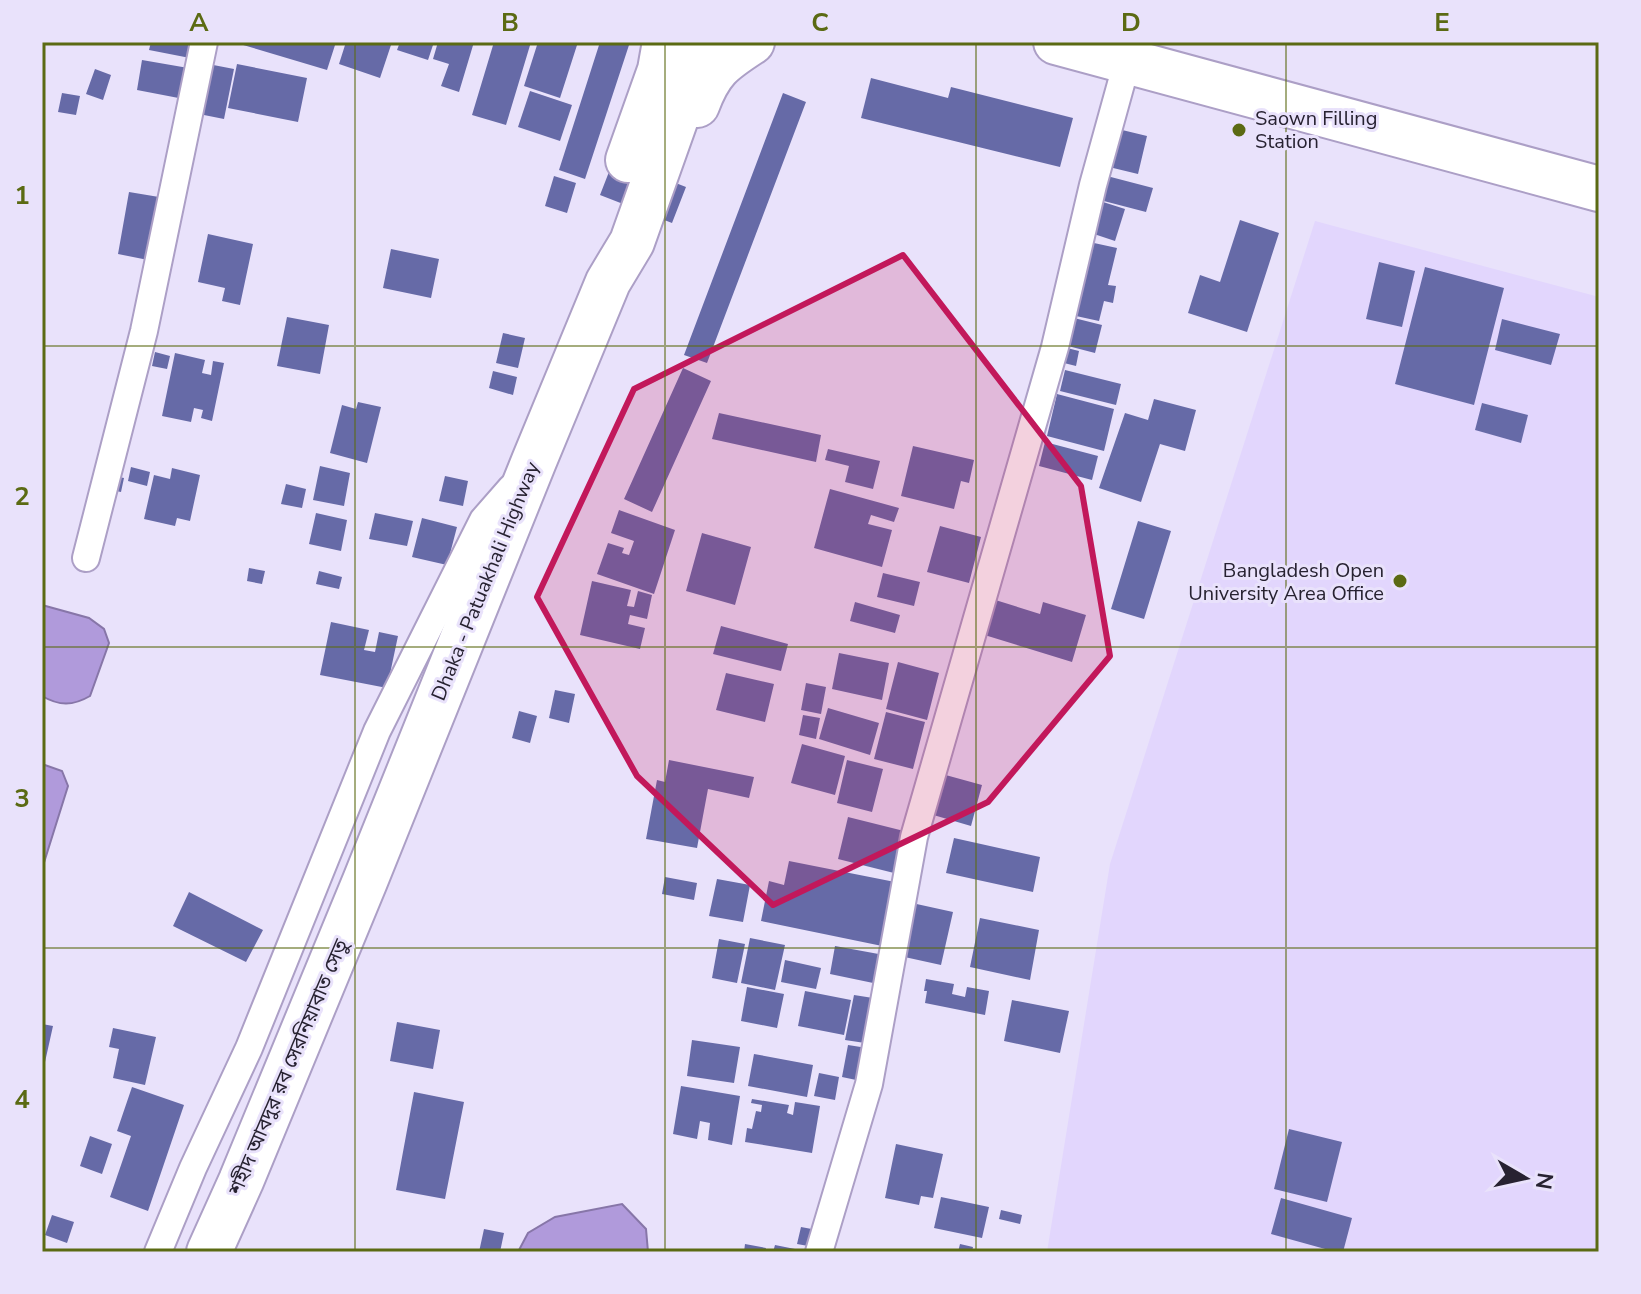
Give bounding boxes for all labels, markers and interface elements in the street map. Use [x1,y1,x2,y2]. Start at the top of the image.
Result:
text: A [189,5,209,40]
text: B [501,5,519,40]
text: C [811,5,829,40]
text: D [1121,5,1141,40]
text: E [1434,5,1450,40]
place label: Saown Filling Station [1255,105,1377,155]
marker: Saown Filling Station [1230,121,1248,139]
text: 1 [14,178,30,213]
street label: Dhaka - Patuakhali Highway [425,457,546,705]
text: 2 [14,479,30,514]
place label: Bangladesh Open University Area Office [1188,557,1384,607]
marker: Bangladesh Open University Area Office [1391,572,1409,590]
text: 3 [14,781,30,816]
street label: শহীদ আবদুর রব সেরনিয়াবাত সেতু [222,934,355,1200]
text: 4 [14,1082,30,1117]
north arrow [1485,1138,1565,1218]
text: N [1528,1170,1560,1191]

